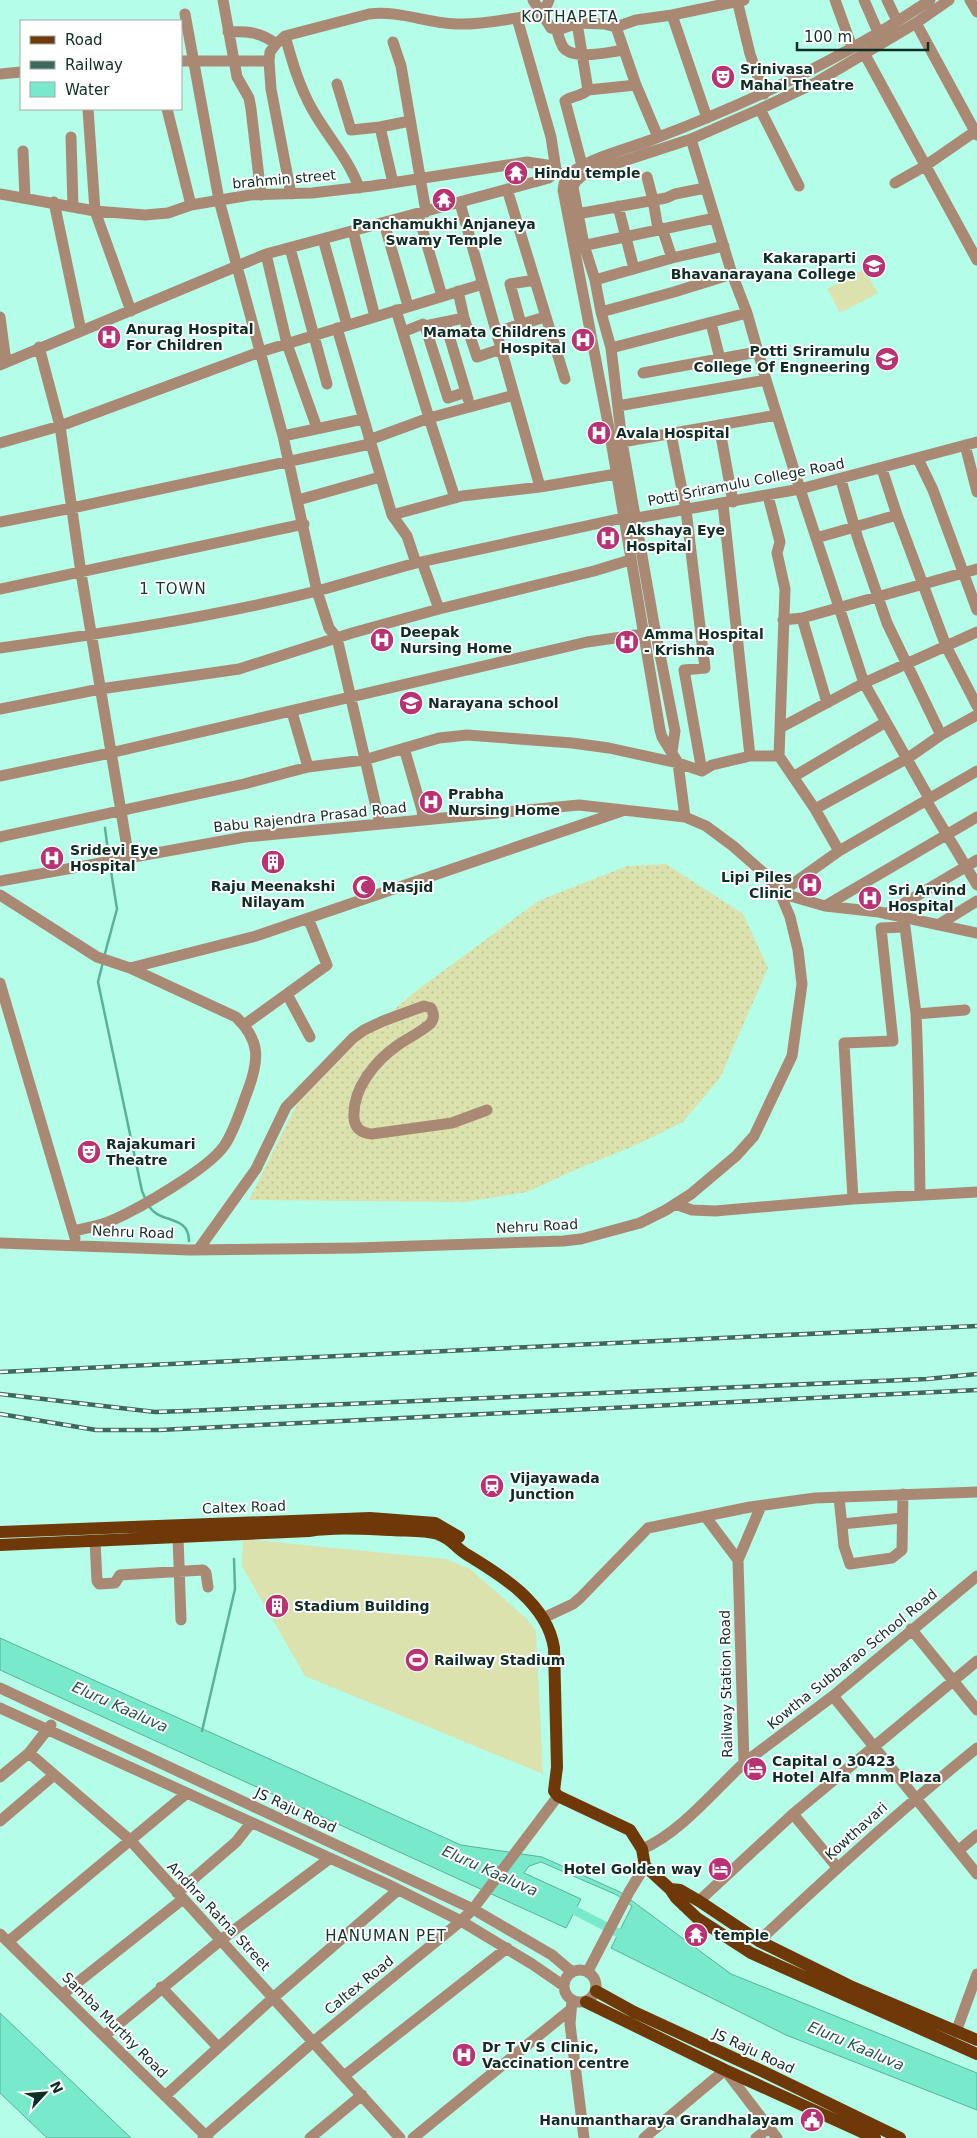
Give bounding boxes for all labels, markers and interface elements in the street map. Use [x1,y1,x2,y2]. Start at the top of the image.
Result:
district label: KOTHAPETA [521,8,619,26]
legend [20,20,182,110]
scale bar [797,20,928,52]
text: 100 m [804,28,852,46]
text: Road [65,31,103,49]
text: Railway [65,56,123,74]
place label: Srinivasa Mahal Theatre [740,61,854,93]
theatre icon: Srinivasa Mahal Theatre [710,64,736,90]
text: Water [65,81,110,99]
temple icon: Hindu temple [503,160,529,186]
place label: Hindu temple [534,165,640,181]
street label: brahmin street [232,166,337,191]
temple icon: Panchamukhi Anjaneya Swamy Temple [431,187,457,213]
place label: Panchamukhi Anjaneya Swamy Temple [352,216,536,248]
place label: Kakaraparti Bhavanarayana College [671,250,856,282]
school or university icon: Kakaraparti Bhavanarayana College [861,253,887,279]
place label: Anurag Hospital For Children [126,321,253,353]
hospital icon: Anurag Hospital For Children [96,324,122,350]
place label: Mamata Childrens Hospital [423,324,566,356]
hospital icon: Mamata Childrens Hospital [570,327,596,353]
place label: Potti Sriramulu College Of Engneering [694,343,870,375]
school or university icon: Potti Sriramulu College Of Engneering [874,346,900,372]
hospital icon: Avala Hospital [586,420,612,446]
place label: Avala Hospital [616,425,729,441]
street label: Potti Sriramulu College Road [646,455,846,509]
place label: Akshaya Eye Hospital [626,522,725,554]
hospital icon: Akshaya Eye Hospital [595,525,621,551]
district label: 1 TOWN [139,580,207,598]
place label: Deepak Nursing Home [400,624,512,656]
place label: Amma Hospital - Krishna [644,626,764,658]
hospital icon: Deepak Nursing Home [369,627,395,653]
hospital icon: Amma Hospital - Krishna [614,629,640,655]
school or university icon: Narayana school [398,690,424,716]
place label: Narayana school [428,695,559,711]
place label: Prabha Nursing Home [448,786,560,818]
hospital icon: Prabha Nursing Home [418,789,444,815]
street label: Babu Rajendra Prasad Road [213,799,407,835]
place label: Sridevi Eye Hospital [70,842,158,874]
hospital icon: Sridevi Eye Hospital [39,845,65,871]
building icon: Raju Meenakshi Nilayam [260,849,286,875]
place label: Lipi Piles Clinic [721,869,792,901]
hospital icon: Lipi Piles Clinic [797,872,823,898]
mosque icon: Masjid [351,874,377,900]
place label: Raju Meenakshi Nilayam [211,878,335,910]
place label: Masjid [382,879,433,895]
place label: Sri Arvind Hospital [888,882,966,914]
hospital icon: Sri Arvind Hospital [857,885,883,911]
place label: Rajakumari Theatre [106,1136,196,1168]
theatre icon: Rajakumari Theatre [76,1139,102,1165]
street label: Nehru Road [496,1216,578,1236]
street label: Nehru Road [92,1223,174,1241]
place label: Vijayawada Junction [509,1470,600,1502]
station icon: Vijayawada Junction [479,1473,505,1499]
street label: Caltex Road [202,1498,286,1516]
street label: Kowtha Subbarao School Road [764,1586,940,1732]
building icon: Stadium Building [264,1593,290,1619]
place label: Stadium Building [294,1598,430,1614]
street label: Railway Station Road [717,1610,735,1758]
sports icon: Railway Stadium [404,1647,430,1673]
place label: Railway Stadium [434,1652,565,1668]
water label: Eluru Kaaluva [69,1678,171,1736]
place label: Capital o 30423 Hotel Alfa mnm Plaza [772,1753,941,1785]
hotel icon: Capital o 30423 Hotel Alfa mnm Plaza [742,1756,768,1782]
street label: JS Raju Road [252,1784,339,1836]
street label: Kowthavari [822,1799,890,1863]
water label: Eluru Kaaluva [439,1842,541,1900]
hotel icon: Hotel Golden way [707,1856,733,1882]
street label: Andhra Ratna Street [164,1858,274,1974]
place label: Hotel Golden way [563,1861,702,1877]
temple icon: temple [683,1922,709,1948]
district label: HANUMAN PET [325,1927,447,1945]
place label: temple [714,1927,769,1943]
street label: Caltex Road [321,1952,397,2018]
street label: Samba Murthy Road [59,1969,171,2081]
water label: Eluru Kaaluva [805,2018,907,2074]
street label: JS Raju Road [710,2025,797,2077]
place label: Dr T V S Clinic, Vaccination centre [482,2039,629,2071]
hospital icon: Dr T V S Clinic, Vaccination centre [451,2042,477,2068]
north arrow [20,2068,70,2118]
text: N [47,2079,66,2096]
public building icon: Hanumantharaya Grandhalayam [799,2107,825,2133]
place label: Hanumantharaya Grandhalayam [539,2112,794,2128]

